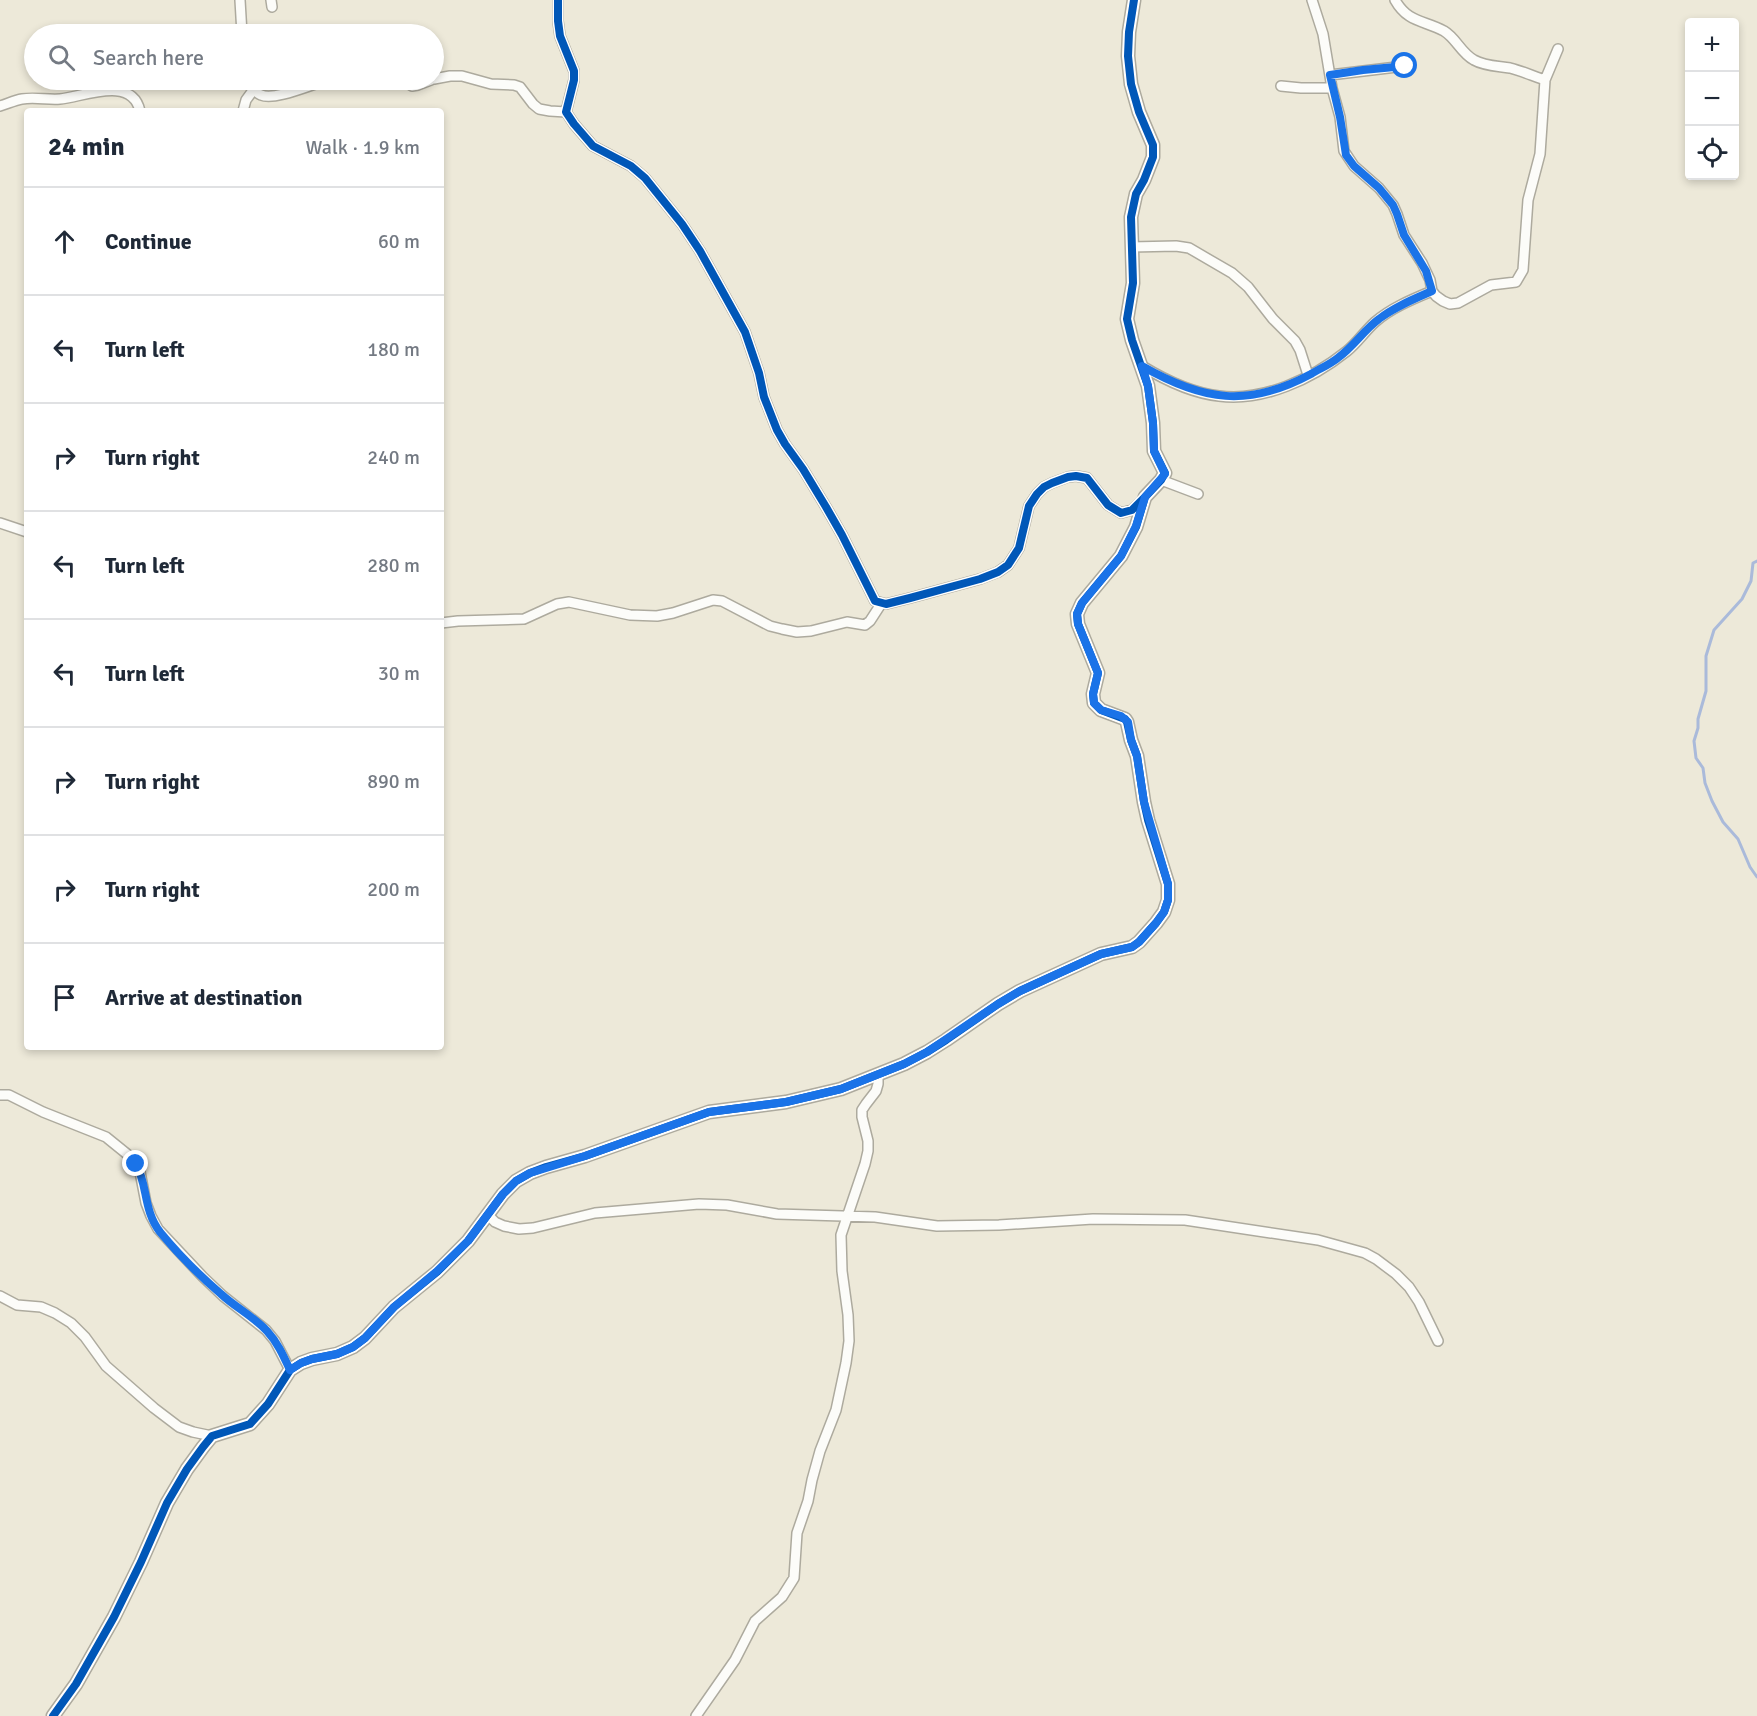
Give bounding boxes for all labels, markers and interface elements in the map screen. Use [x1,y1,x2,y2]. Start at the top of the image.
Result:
map controls [1685,18,1739,180]
button: + [1685,18,1739,72]
search box [24,24,444,90]
icon: search [45,41,78,74]
text: Search here [93,44,204,71]
route start [1391,52,1417,78]
button: − [1685,72,1739,126]
button: locate [1685,126,1739,180]
text: 24 min [48,131,125,163]
text: Walk · 1.9 km [306,135,420,160]
icon: ahead [48,225,81,258]
text: Continue [105,228,192,255]
text: 60 m [378,229,420,254]
icon: left [48,333,81,366]
text: Turn left [105,336,185,363]
text: 180 m [367,337,420,362]
icon: right [48,441,81,474]
text: Turn right [105,444,200,471]
text: 240 m [367,445,420,470]
icon: left [48,549,81,582]
text: Turn left [105,552,185,579]
text: 280 m [367,553,420,578]
icon: left [48,657,81,690]
text: Turn left [105,660,185,687]
text: 30 m [378,661,420,686]
icon: right [48,765,81,798]
text: Turn right [105,768,200,795]
text: 890 m [367,769,420,794]
icon: right [48,873,81,906]
text: Turn right [105,876,200,903]
text: 200 m [367,877,420,902]
icon: arrive [48,981,81,1014]
text: Arrive at destination [105,984,302,1011]
route end [122,1150,148,1176]

